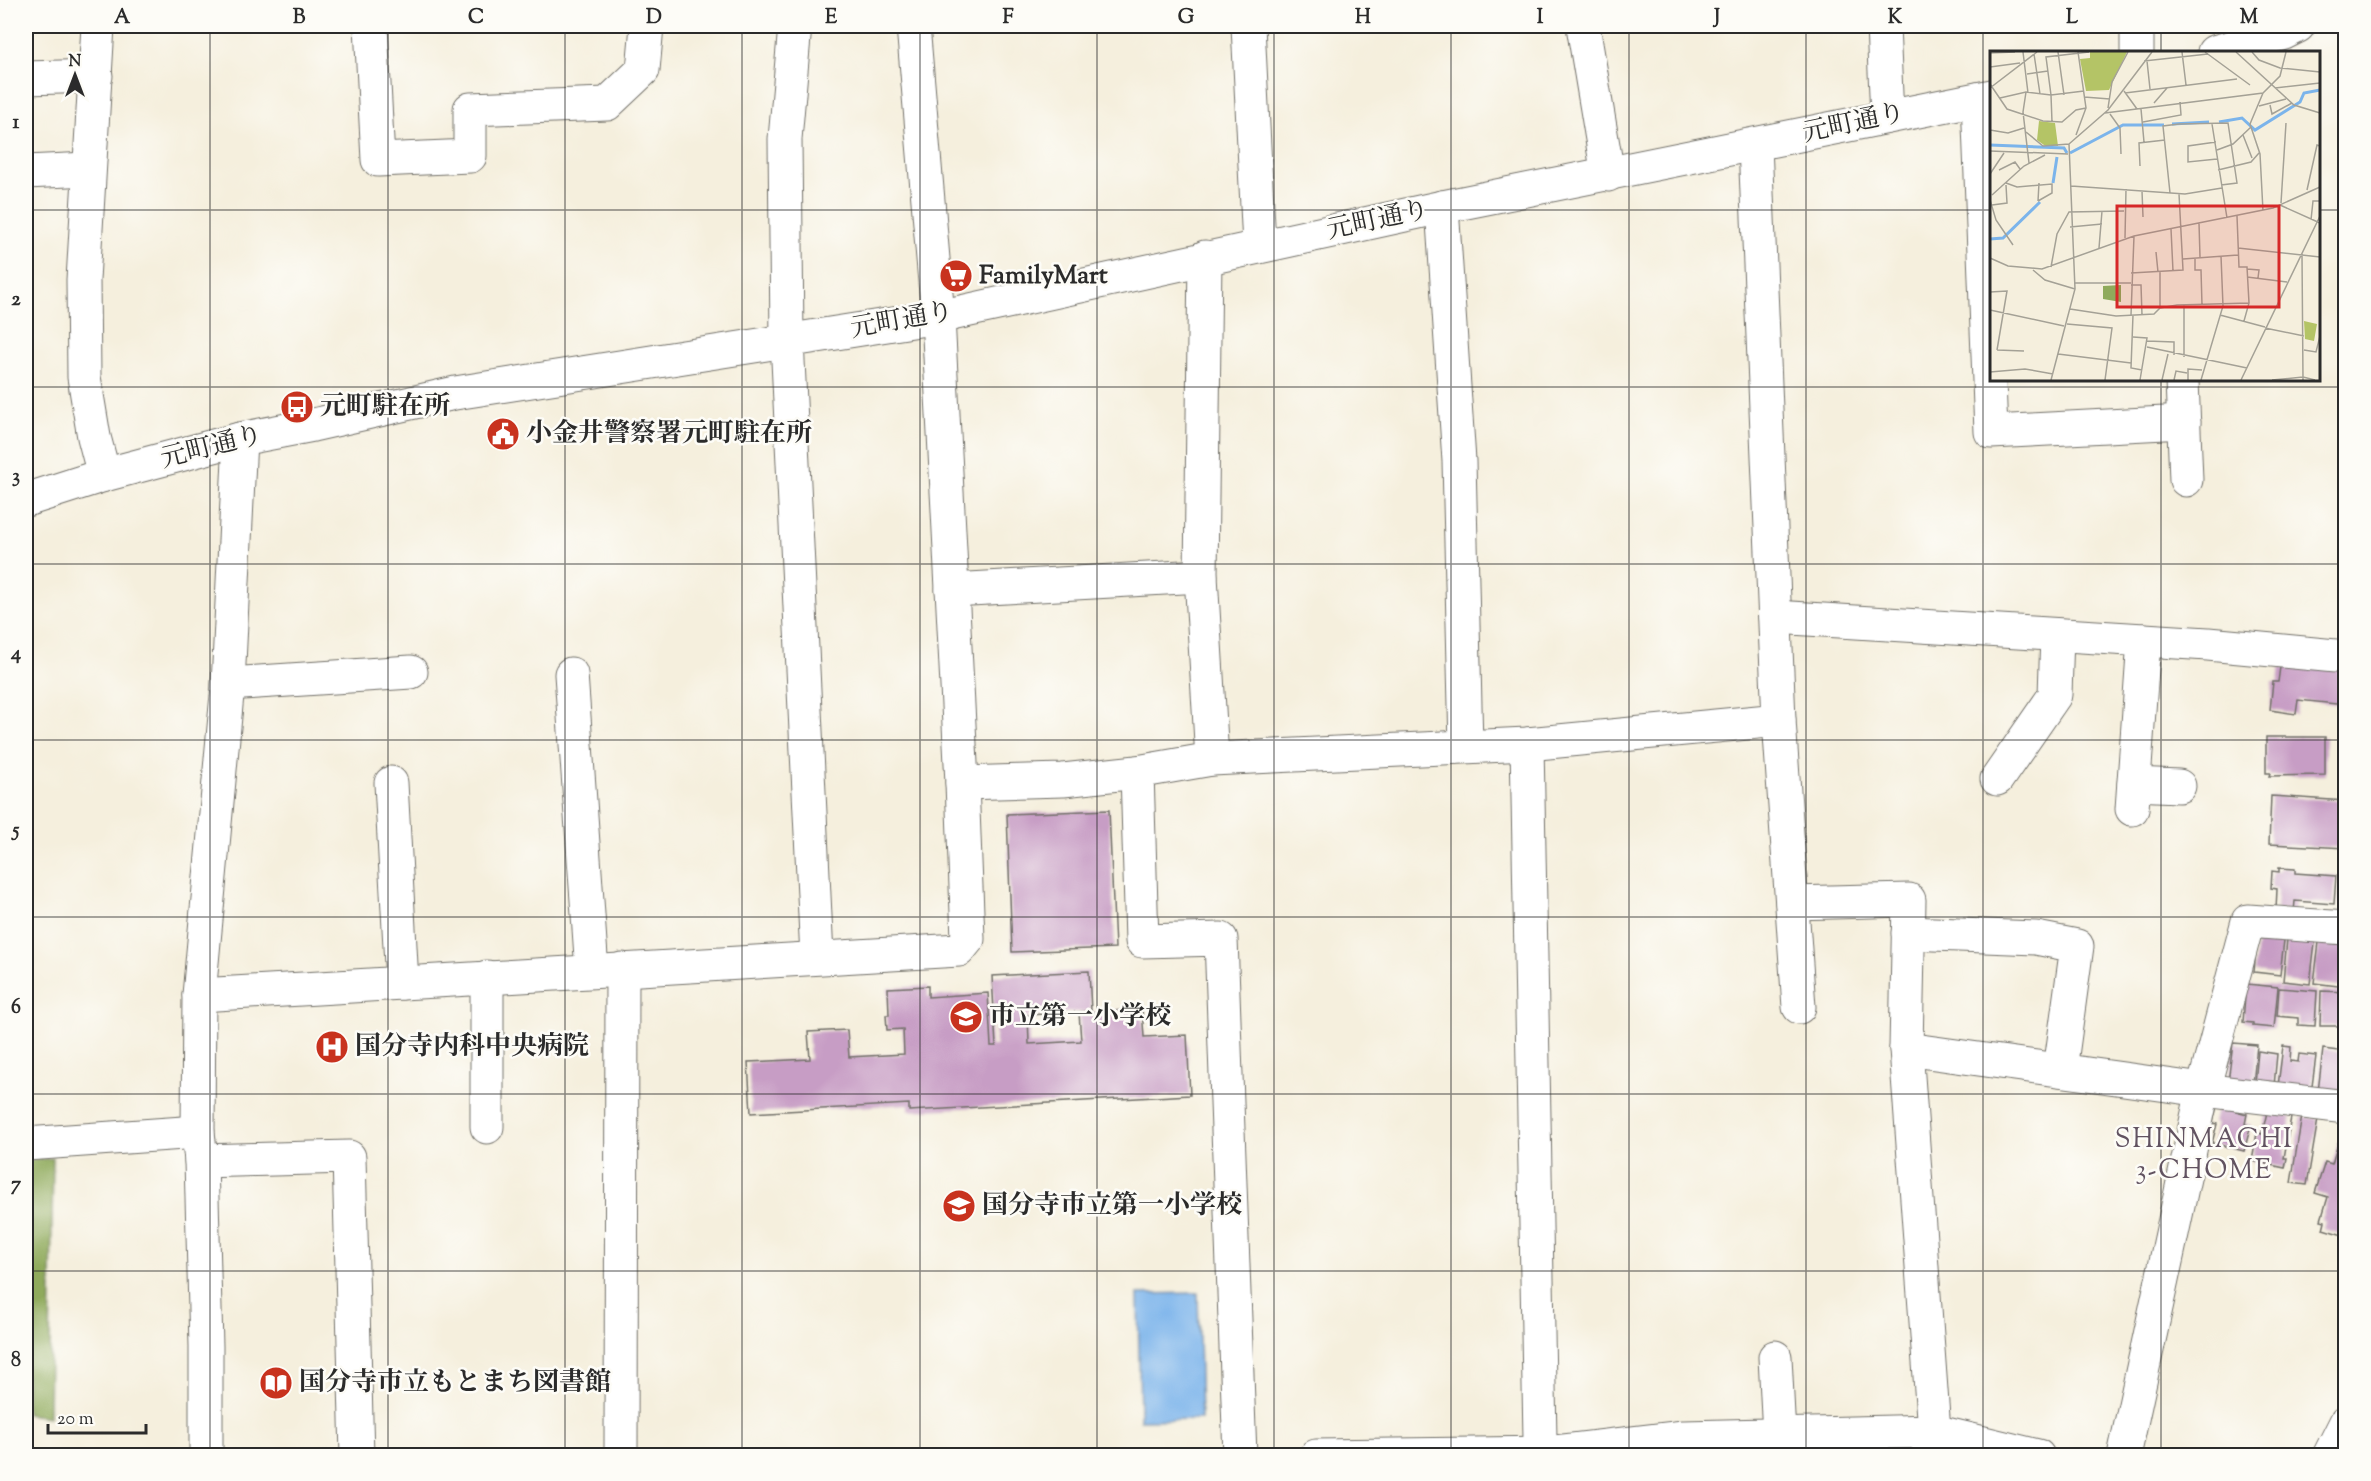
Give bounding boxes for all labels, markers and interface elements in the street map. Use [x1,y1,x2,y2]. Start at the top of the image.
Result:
text: A [114,4,131,33]
text: B [293,4,306,33]
text: C [468,4,484,33]
text: D [646,4,662,33]
text: E [825,4,838,33]
text: F [1002,4,1014,33]
text: G [1178,4,1195,33]
text: H [1355,4,1371,33]
text: I [1537,4,1544,33]
text: J [1712,4,1720,33]
text: K [1888,4,1903,33]
text: L [2066,4,2079,33]
text: M [2240,4,2259,33]
north arrow [45,45,105,105]
text: N [69,51,82,74]
inset map [1990,51,2320,381]
street label: 元町通り [1799,95,1909,153]
text: 1 [13,109,20,138]
street label: 元町通り [1323,192,1433,250]
supermarket icon: FamilyMart [938,258,974,294]
place label: FamilyMart [979,258,1108,295]
text: 2 [11,286,21,315]
street label: 元町通り [848,294,956,348]
bus stop icon: 元町駐在所 [279,389,315,425]
place label: 元町駐在所 [320,389,450,426]
public building icon: 小金井警察署元町駐在所 [485,416,521,452]
place label: 小金井警察署元町駐在所 [526,416,812,453]
street label: 元町通り [157,417,267,479]
text: 3 [12,463,20,492]
text: 4 [10,640,21,669]
text: 5 [11,817,20,846]
text: 6 [11,994,21,1023]
school or university icon: 市立第一小学校 [948,999,984,1035]
place label: 市立第一小学校 [989,999,1171,1036]
hospital icon: 国分寺内科中央病院 [314,1029,350,1065]
place label: 国分寺内科中央病院 [355,1029,589,1066]
district label: SHINMACHI 3-CHOME [2115,1121,2293,1191]
text: 7 [11,1171,22,1200]
school or university icon: 国分寺市立第一小学校 [941,1188,977,1224]
place label: 国分寺市立第一小学校 [982,1188,1242,1225]
text: 8 [11,1347,21,1376]
library icon: 国分寺市立もとまち図書館 [258,1365,294,1401]
place label: 国分寺市立もとまち図書館 [299,1365,611,1402]
scale bar [48,1397,146,1435]
text: 20 m [57,1407,94,1433]

